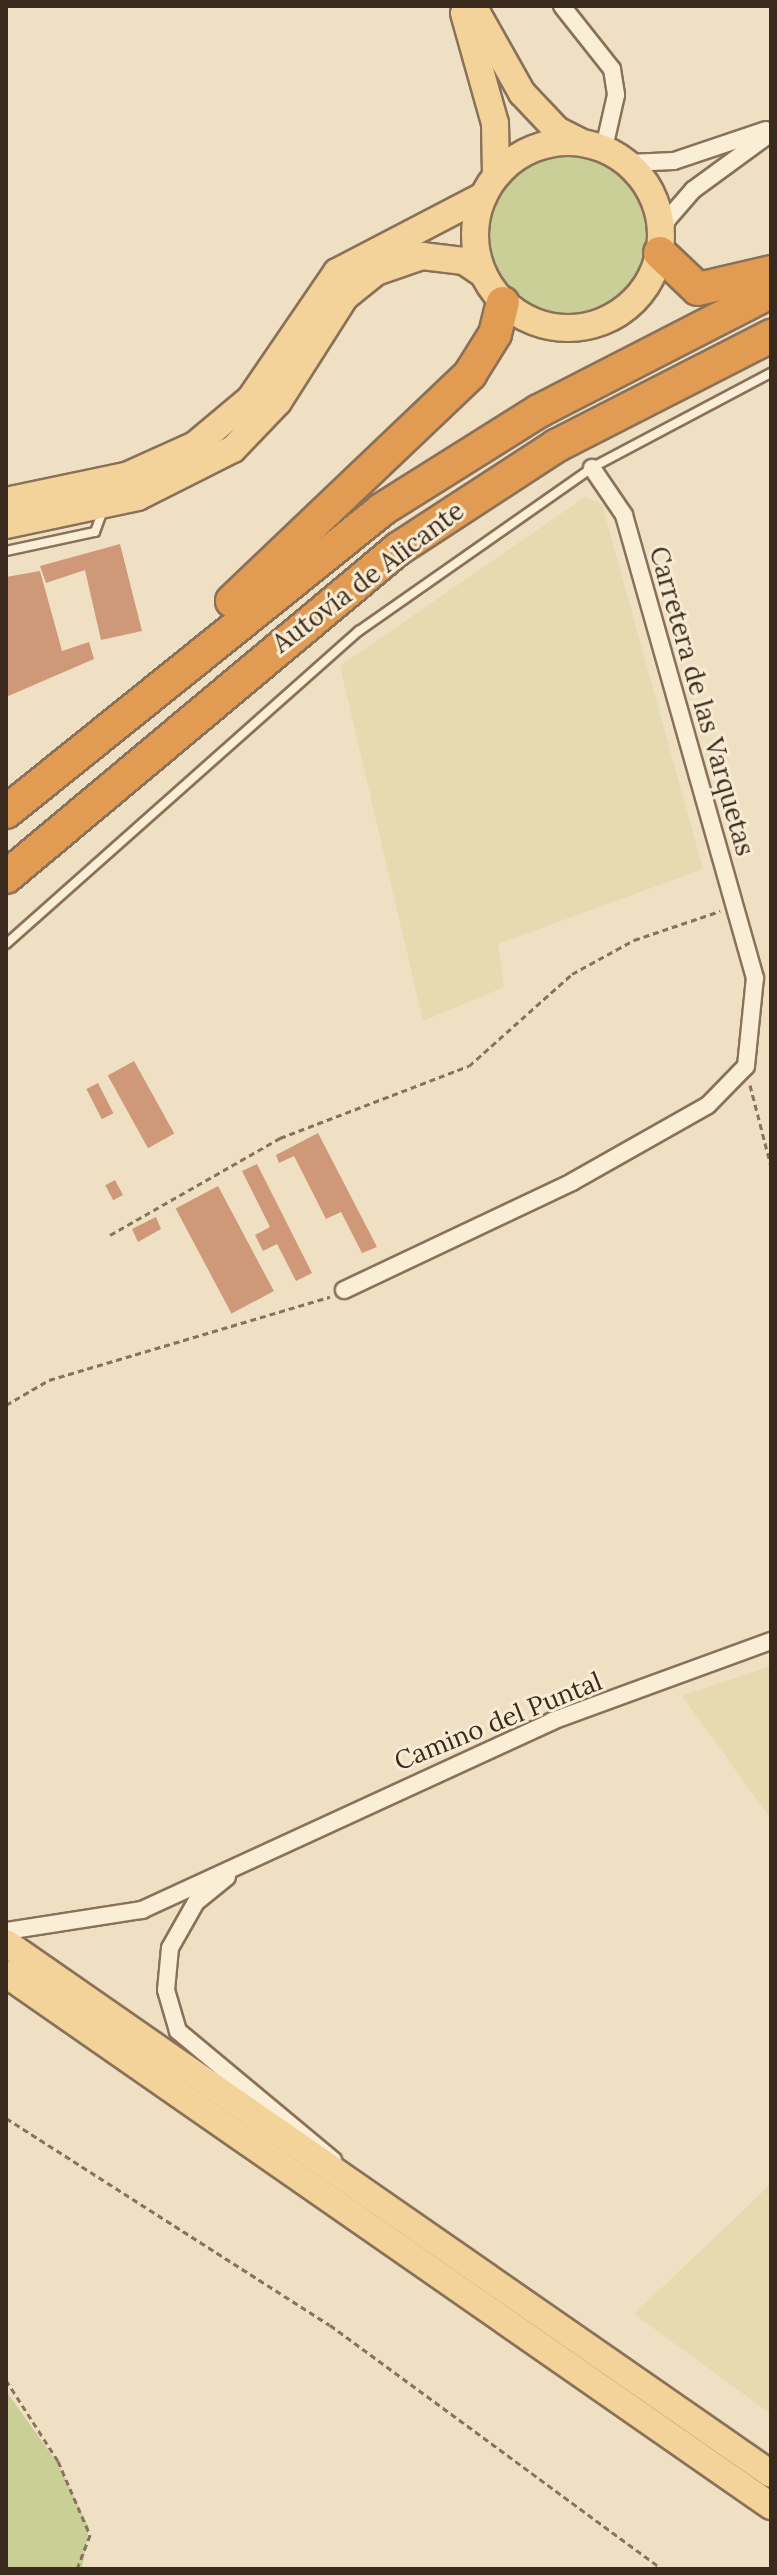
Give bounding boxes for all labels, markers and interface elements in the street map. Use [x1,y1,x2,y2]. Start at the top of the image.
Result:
street label: Autovía de Alicante [266,495,470,659]
street label: Carretera de las Varquetas [643,543,761,859]
street label: Camino del Puntal [390,1665,606,1777]

